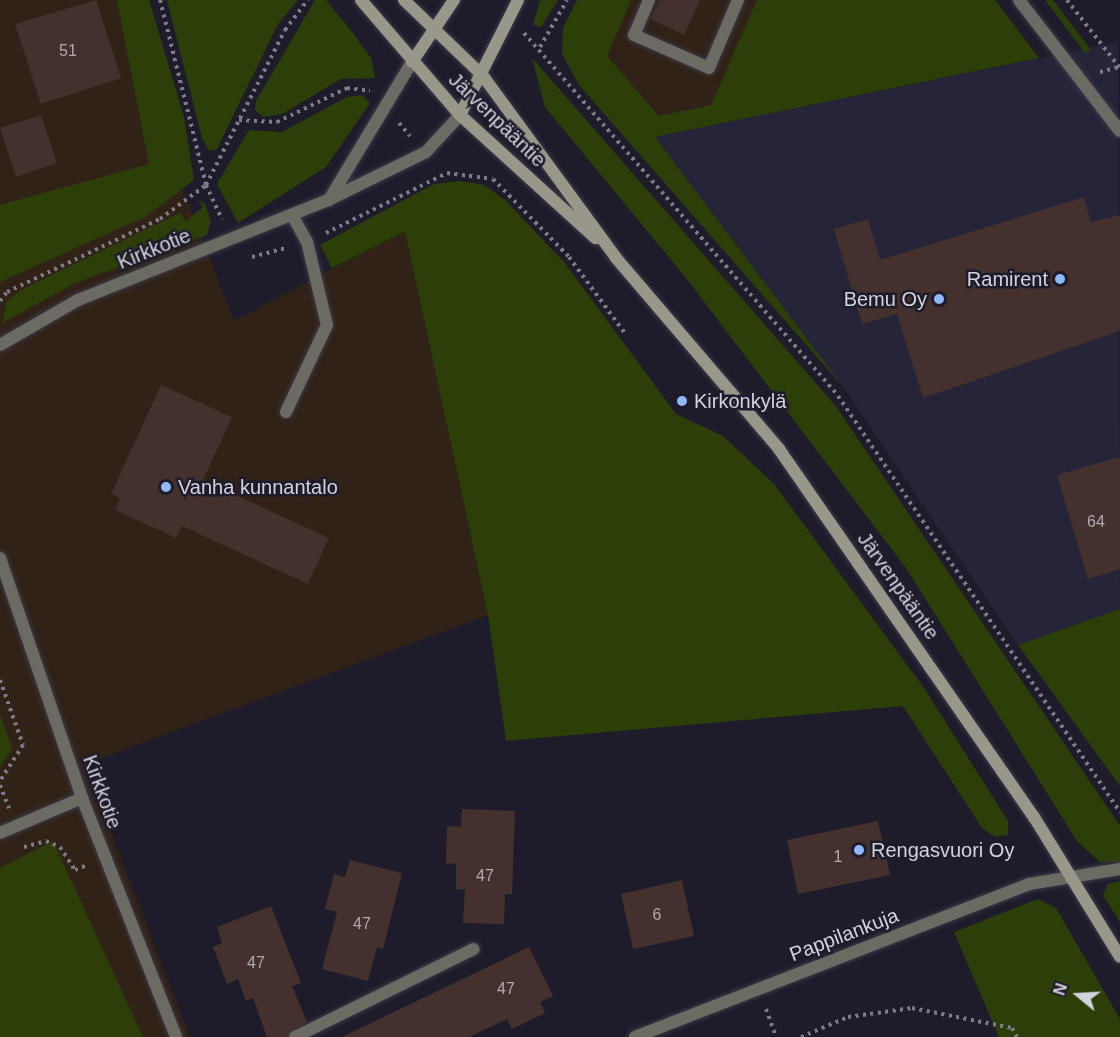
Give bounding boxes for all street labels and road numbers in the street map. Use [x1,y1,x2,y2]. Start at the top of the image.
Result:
street label: Järvenpääntie [443,68,551,172]
street label: Kirkkotie [114,224,194,274]
street label: Järvenpääntie [852,528,944,644]
street label: Kirkkotie [78,752,126,832]
street label: Pappilankuja [786,903,902,967]

